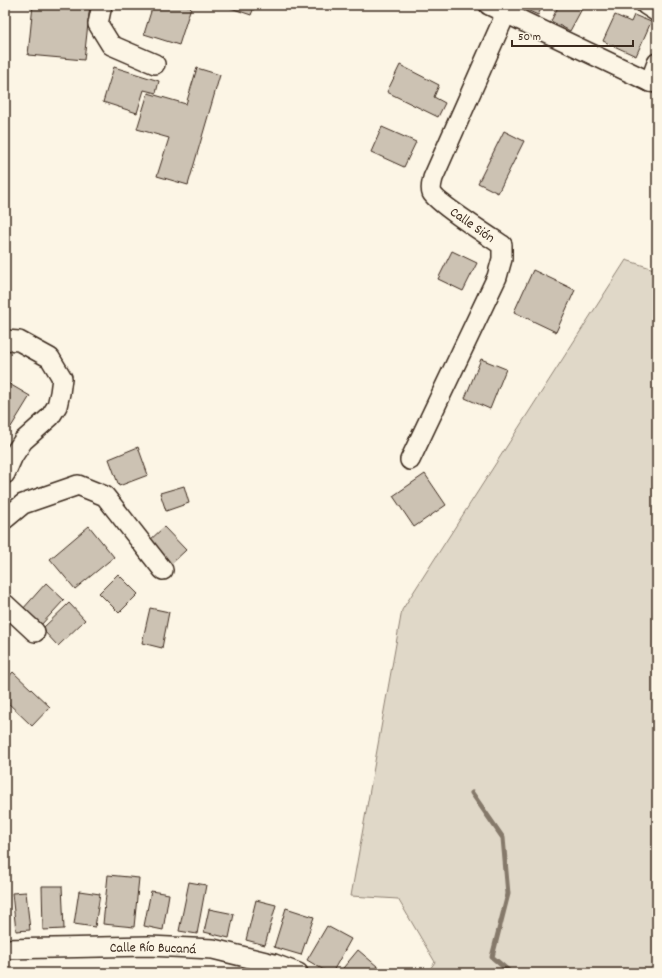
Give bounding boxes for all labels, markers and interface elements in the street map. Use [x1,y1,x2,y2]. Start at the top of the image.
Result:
scale bar [512,22,633,48]
text: 50 m [518,29,541,46]
street label: Calle Sión [445,203,498,248]
street label: Calle Río Bucaná [109,938,197,960]

